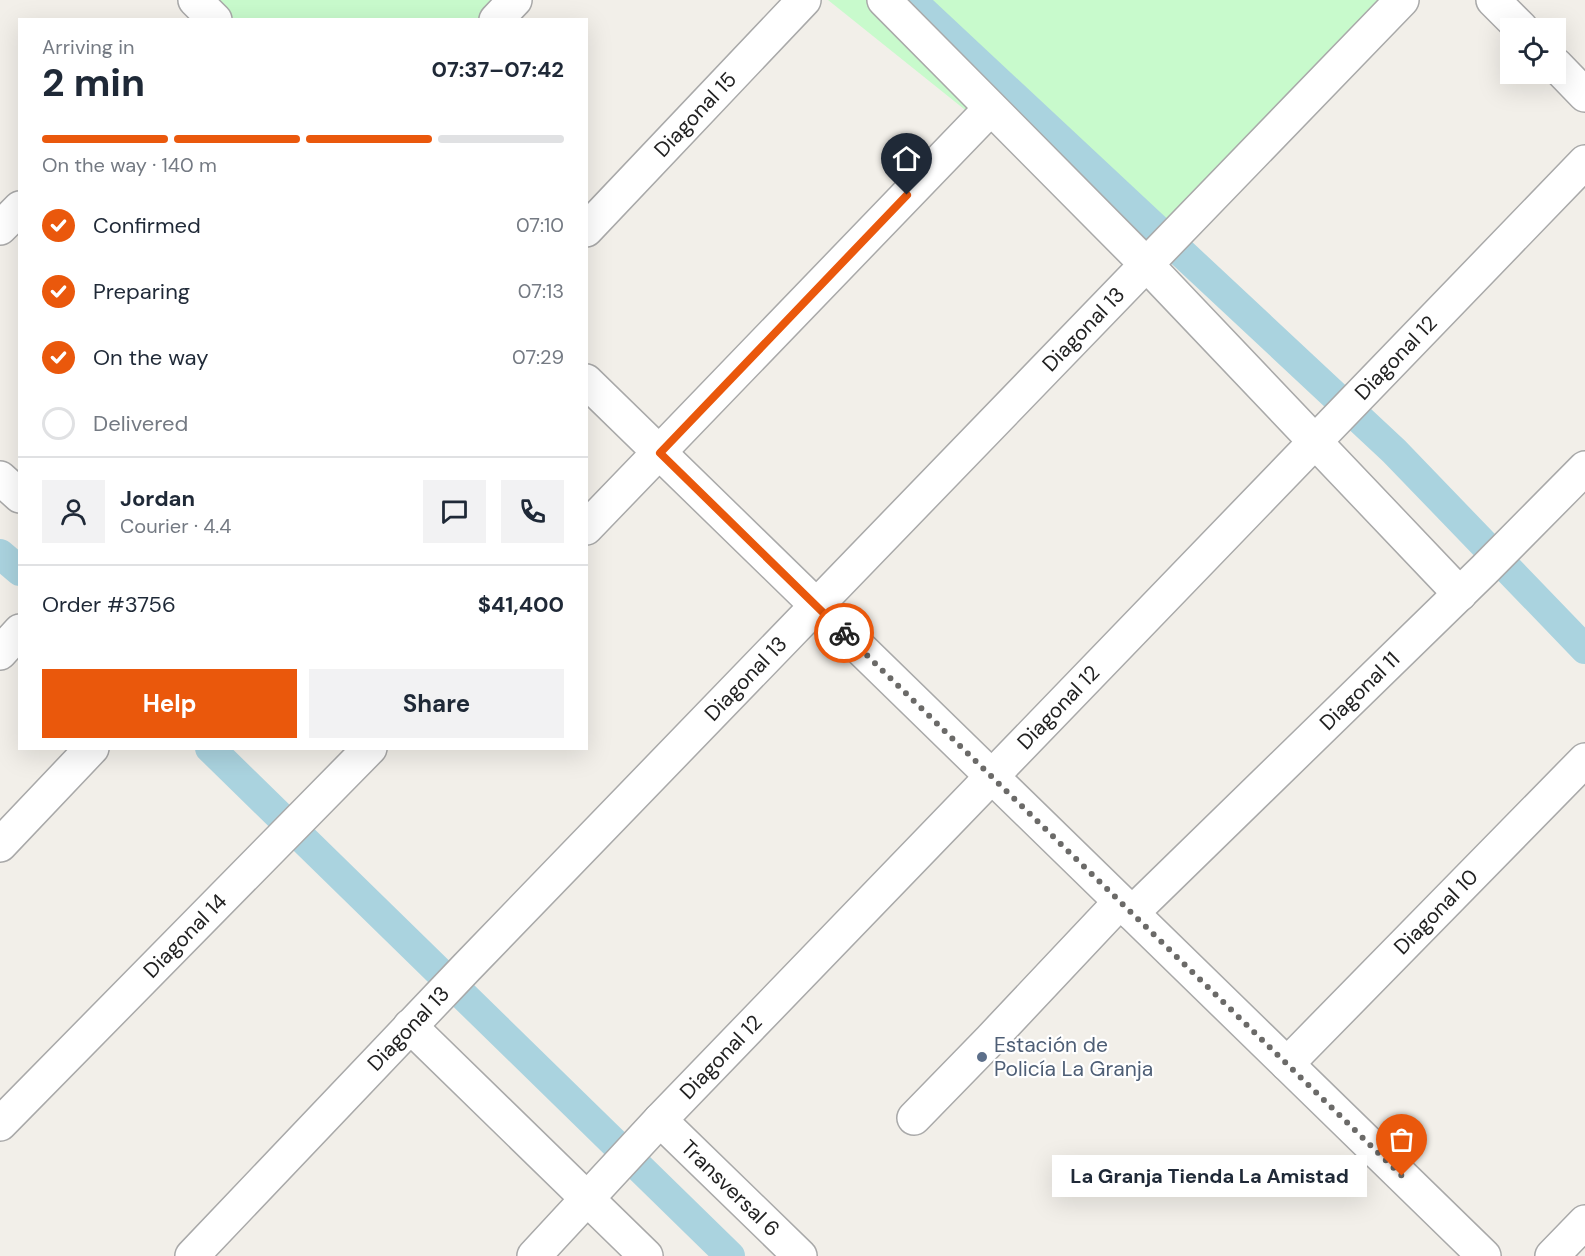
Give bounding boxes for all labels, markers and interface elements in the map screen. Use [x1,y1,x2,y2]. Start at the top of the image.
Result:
map controls [1500,18,1566,84]
button: locate [1500,18,1566,84]
text: Arriving in [42,34,134,60]
text: 07:37–07:42 [432,55,564,84]
text: 2 min [42,57,145,108]
street label: Diagonal 15 [648,66,743,163]
pin [881,133,932,195]
icon: home [890,142,923,175]
text: On the way · 140 m [42,152,217,178]
icon: check [42,209,75,242]
text: Confirmed [93,211,201,240]
text: 07:10 [516,212,564,238]
icon: check [42,275,75,308]
text: Preparing [93,277,190,306]
text: 07:13 [518,278,564,304]
street label: Diagonal 13 [1036,281,1131,378]
street label: Diagonal 12 [1349,309,1443,406]
icon: check [42,341,75,374]
text: On the way [93,343,208,372]
text: 07:29 [512,344,564,370]
text: Delivered [93,409,188,438]
button: person [42,480,105,543]
button: chat [423,480,486,543]
button: phone [501,480,564,543]
text: Jordan [120,484,195,513]
text: Courier · 4.4 [120,513,231,539]
text: Order #3756 [42,590,176,619]
text: $41,400 [478,590,564,619]
courier [814,603,874,663]
icon: bike [828,617,861,650]
street label: Diagonal 13 [698,630,793,727]
street label: Diagonal 11 [1314,646,1406,737]
street label: Diagonal 12 [1011,659,1106,756]
button: Help [42,669,297,738]
button: Share [309,669,564,738]
street label: Diagonal 10 [1388,863,1484,961]
street label: Diagonal 14 [137,887,233,984]
street label: Diagonal 13 [361,980,456,1077]
street label: Diagonal 12 [674,1009,768,1105]
place label: Estación de Policía La Granja [994,1031,1153,1083]
marker: Estación de Policía La Granja [975,1050,989,1064]
pin [1376,1114,1427,1176]
icon: bag [1385,1123,1418,1156]
street label: Transversal 6 [675,1134,786,1243]
callout: La Granja Tienda La Amistad [1051,1155,1366,1197]
text: La Granja Tienda La Amistad [1070,1163,1349,1189]

